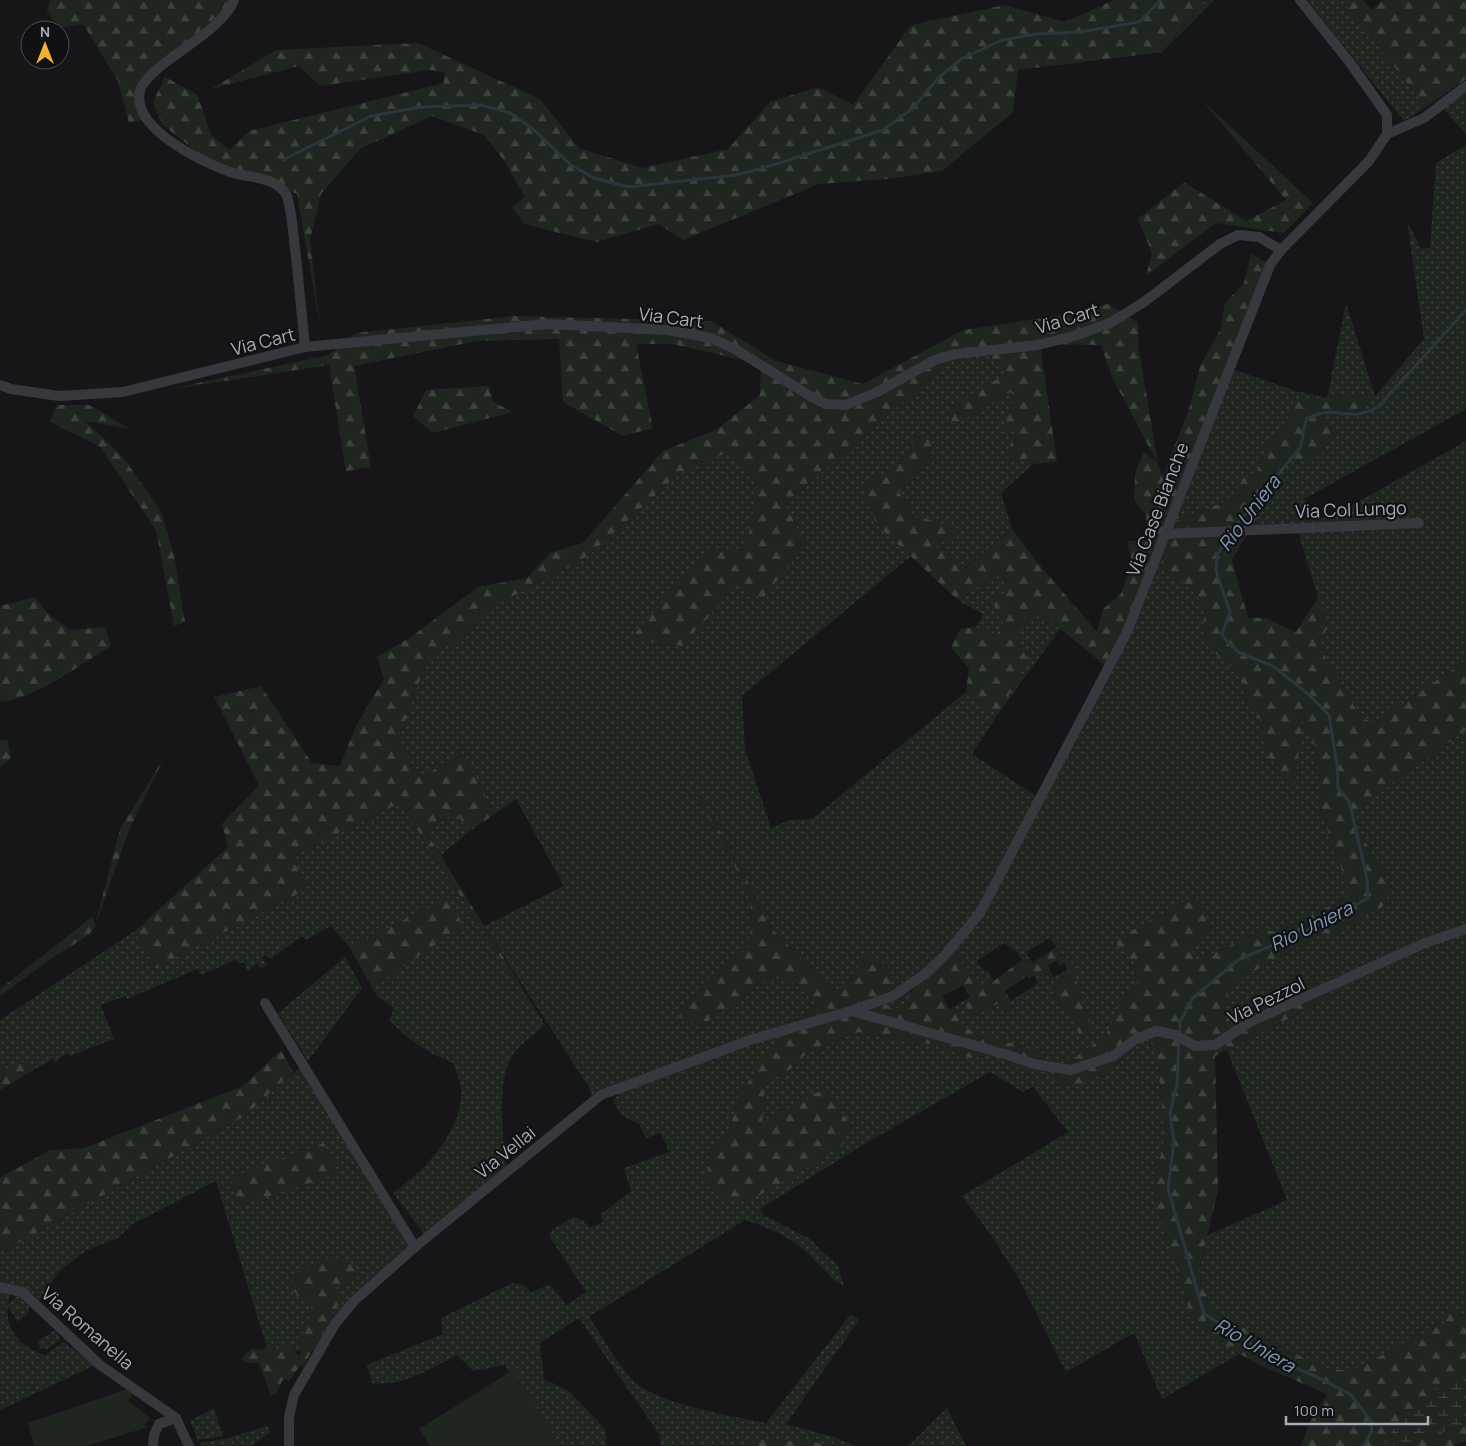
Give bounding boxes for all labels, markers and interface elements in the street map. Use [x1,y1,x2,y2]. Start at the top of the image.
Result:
north arrow [20,20,70,70]
text: N [40,22,50,41]
street label: Via Cart [1032,297,1102,339]
street label: Via Cart [637,301,705,333]
street label: Via Cart [229,322,297,360]
street label: Via Case Bianche [1120,439,1194,579]
water label: Rio Uniera [1212,469,1287,556]
street label: Via Col Lungo [1295,495,1407,523]
water label: Rio Uniera [1265,894,1358,957]
street label: Via Pezzol [1224,971,1308,1029]
street label: Via Vellai [470,1120,540,1184]
street label: Via Romanella [37,1281,139,1375]
water label: Rio Uniera [1210,1312,1301,1379]
scale bar [1286,1394,1428,1426]
text: 100 m [1294,1400,1334,1421]

